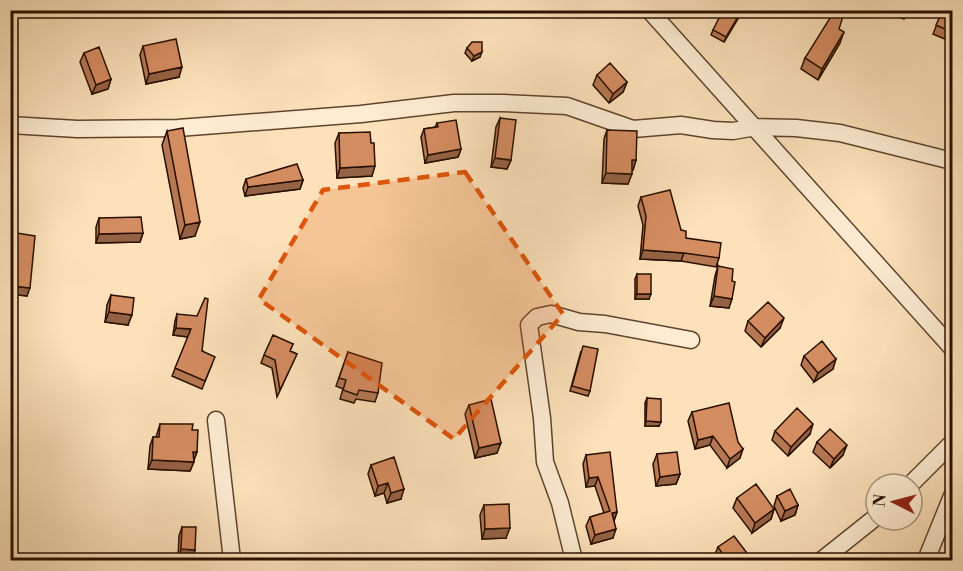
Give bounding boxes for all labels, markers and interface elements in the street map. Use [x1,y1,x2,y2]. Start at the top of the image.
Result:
north arrow [864,472,924,532]
text: N [869,493,891,508]

